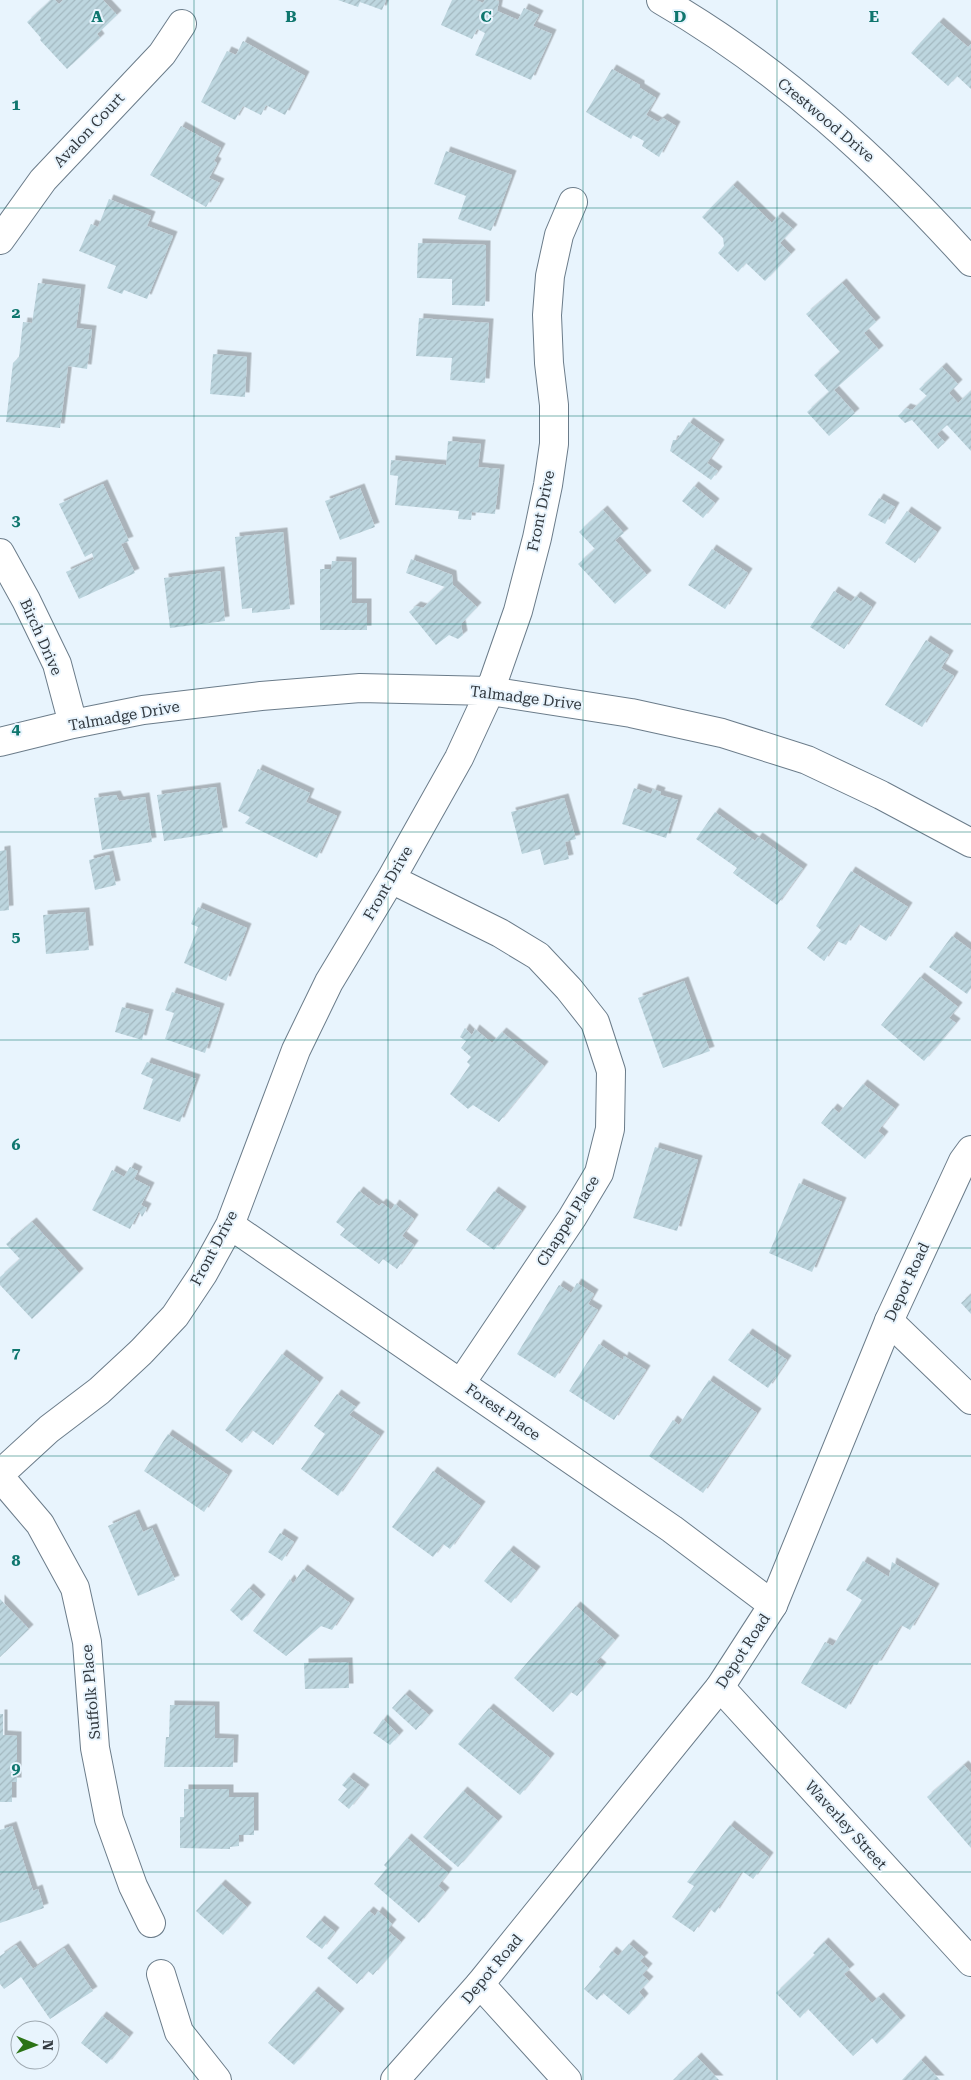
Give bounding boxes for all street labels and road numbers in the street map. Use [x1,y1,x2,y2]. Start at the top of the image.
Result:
street label: Crestwood Drive [774,74,878,166]
street label: Avalon Court [50,89,128,171]
street label: Front Drive [524,469,558,553]
street label: Birch Drive [16,596,66,678]
street label: Talmadge Drive [469,682,583,714]
street label: Talmadge Drive [67,697,181,735]
street label: Front Drive [360,843,416,923]
street label: Chappel Place [533,1172,603,1270]
street label: Front Drive [187,1207,241,1289]
street label: Depot Road [881,1239,933,1324]
street label: Forest Place [462,1380,544,1444]
street label: Depot Road [712,1610,774,1692]
street label: Suffolk Place [78,1644,104,1740]
street label: Waverley Street [801,1777,891,1874]
street label: Depot Road [458,1930,527,2007]

